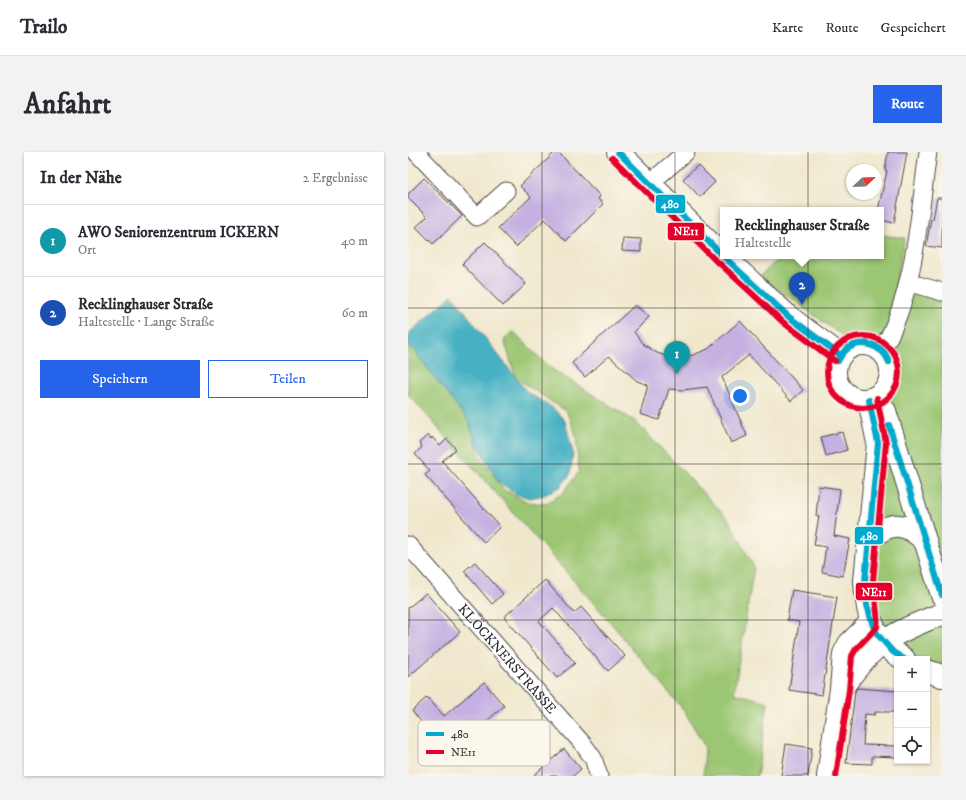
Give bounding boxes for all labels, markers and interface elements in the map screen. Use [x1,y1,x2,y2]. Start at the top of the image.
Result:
text: Trailo [20,16,67,39]
text: Karte [772,19,803,37]
text: Route [825,19,858,37]
text: Gespeichert [880,19,946,37]
button: Route [873,85,942,123]
text: Anfahrt [24,87,111,122]
north arrow [846,164,882,200]
text: In der Nähe [40,167,122,189]
text: 2 Ergebnisse [303,170,368,186]
line badge: 480 [655,194,686,214]
text: 480 [660,198,679,212]
popup [720,207,884,259]
text: Recklinghauser Straße [735,216,869,235]
line badge: NE11 [667,222,705,241]
text: AWO Seniorenzentrum ICKERN [78,223,279,242]
text: NE11 [674,225,698,239]
text: 1 [51,233,55,249]
text: 40 m [341,233,368,249]
text: Haltestelle [735,235,791,251]
text: Ort [78,242,96,258]
pin: 2 [789,272,815,305]
text: Recklinghauser Straße [78,295,213,314]
text: 2 [50,305,56,321]
text: 60 m [342,305,368,321]
text: Haltestelle · Lange Straße [78,314,214,330]
pin: 1 [664,341,690,374]
button: Speichern [40,360,200,398]
button: Teilen [208,360,368,398]
your location [730,386,750,406]
line badge: 480 [854,526,884,545]
text: 480 [859,530,878,544]
line badge: NE11 [855,582,893,601]
text: NE11 [862,586,886,600]
street label: KLÖCKNERSTRASSE [454,600,560,718]
map controls [894,656,930,764]
button: + [894,656,930,692]
button: − [894,692,930,728]
legend [418,720,550,766]
text: 480 [451,728,469,742]
button: locate [894,728,930,764]
text: NE11 [451,746,476,760]

